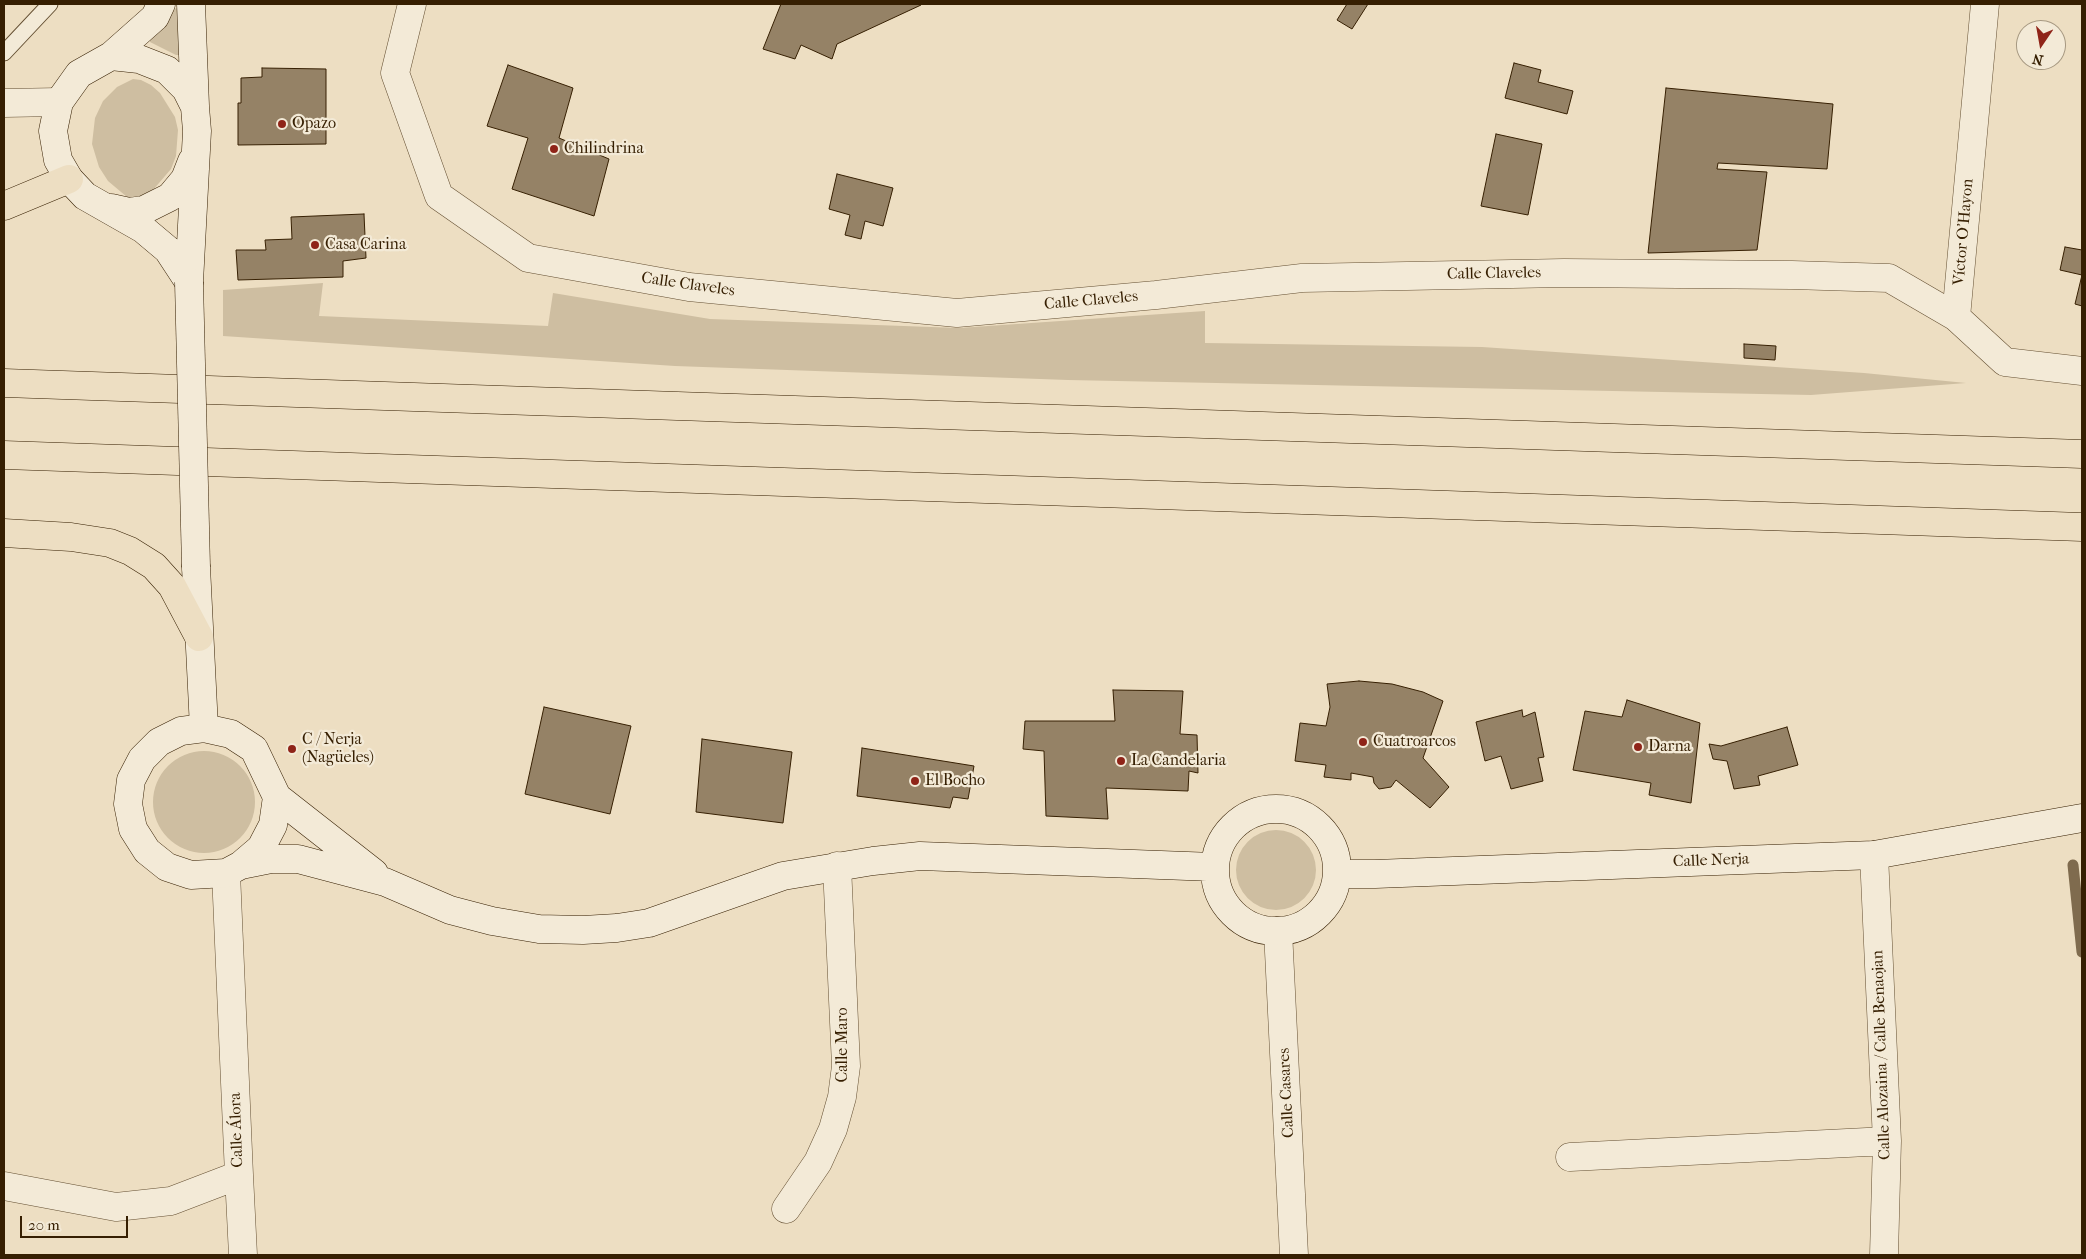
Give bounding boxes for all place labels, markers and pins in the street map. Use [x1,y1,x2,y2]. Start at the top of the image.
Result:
place label: Opazo [292,114,336,134]
marker: Opazo [276,118,288,130]
place label: Chilindrina [564,139,644,159]
marker: Chilindrina [548,143,560,155]
place label: Casa Carina [325,235,406,255]
marker: Casa Carina [309,239,321,251]
place label: C / Nerja (Nagüeles) [302,730,374,768]
place label: Cuatroarcos [1373,732,1456,752]
marker: Cuatroarcos [1357,736,1369,748]
place label: Darna [1648,737,1691,757]
marker: Darna [1632,741,1644,753]
marker: C / Nerja (Nagüeles) [286,743,298,755]
place label: La Candelaria [1131,751,1226,771]
marker: La Candelaria [1115,755,1127,767]
place label: El Bocho [925,771,985,791]
marker: El Bocho [909,775,921,787]

